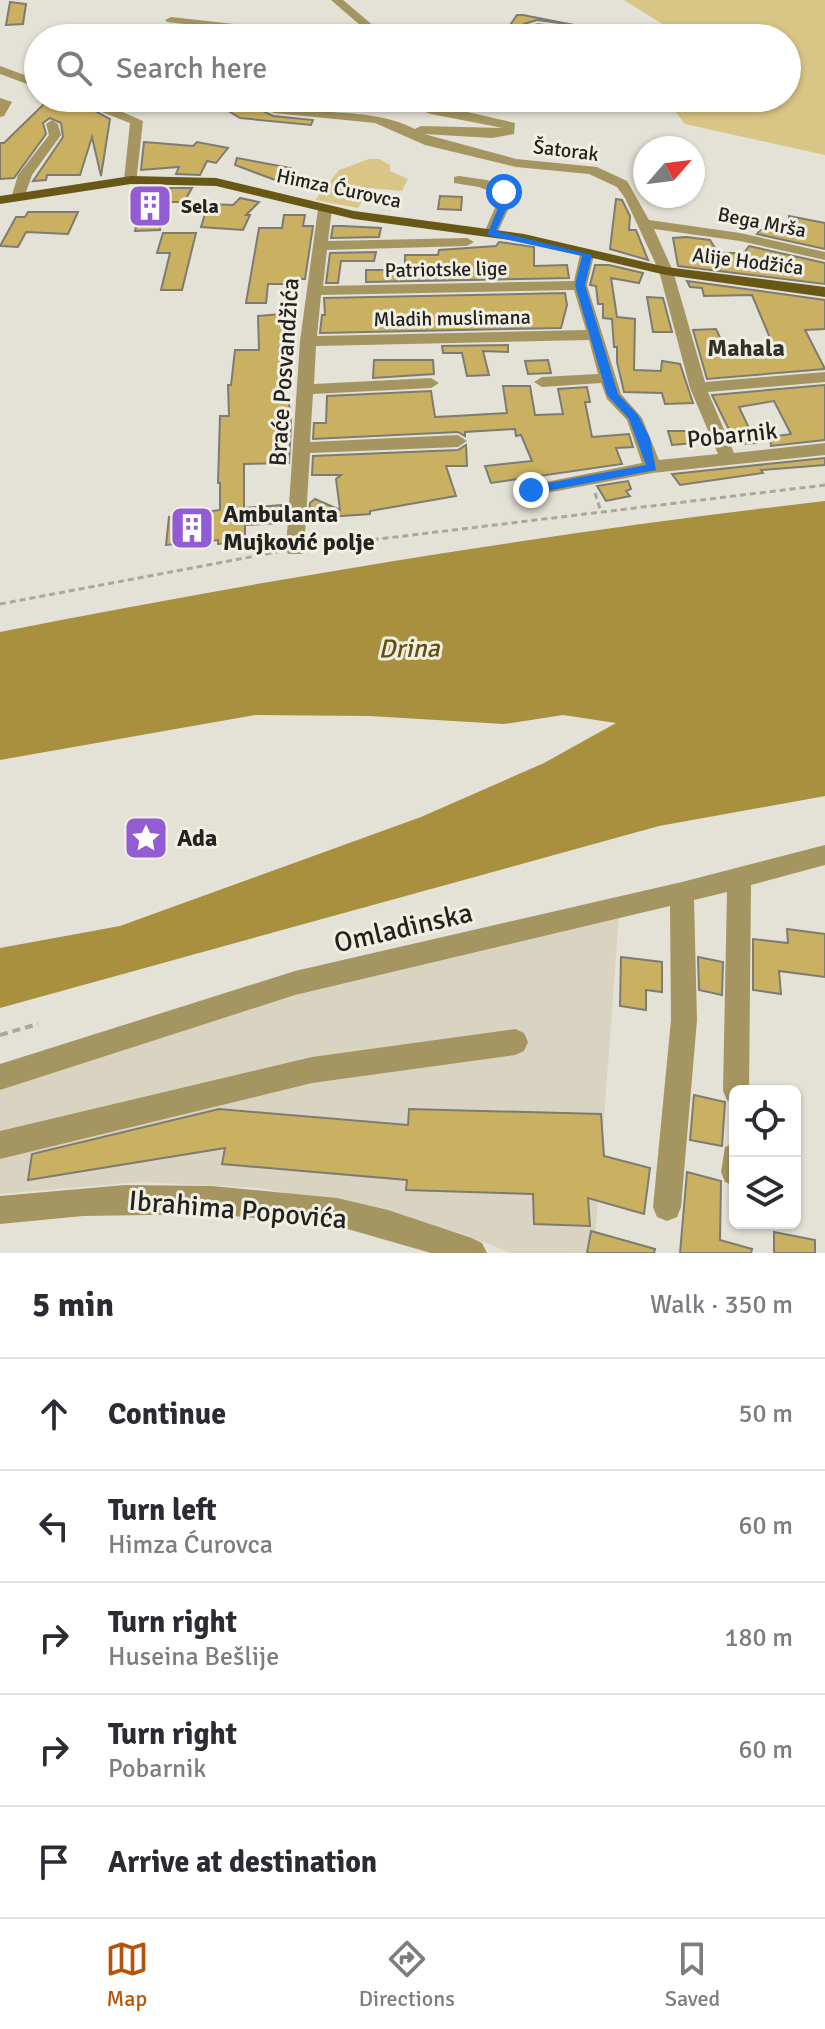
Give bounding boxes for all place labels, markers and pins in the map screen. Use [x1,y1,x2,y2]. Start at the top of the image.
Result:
building icon: Sela [126,182,174,230]
place label: Sela [181,194,219,219]
place label: Ambulanta Mujković polje [223,499,375,557]
building icon: Ambulanta Mujković polje [168,504,216,552]
place icon: Ada [122,814,170,862]
place label: Ada [177,823,217,853]

